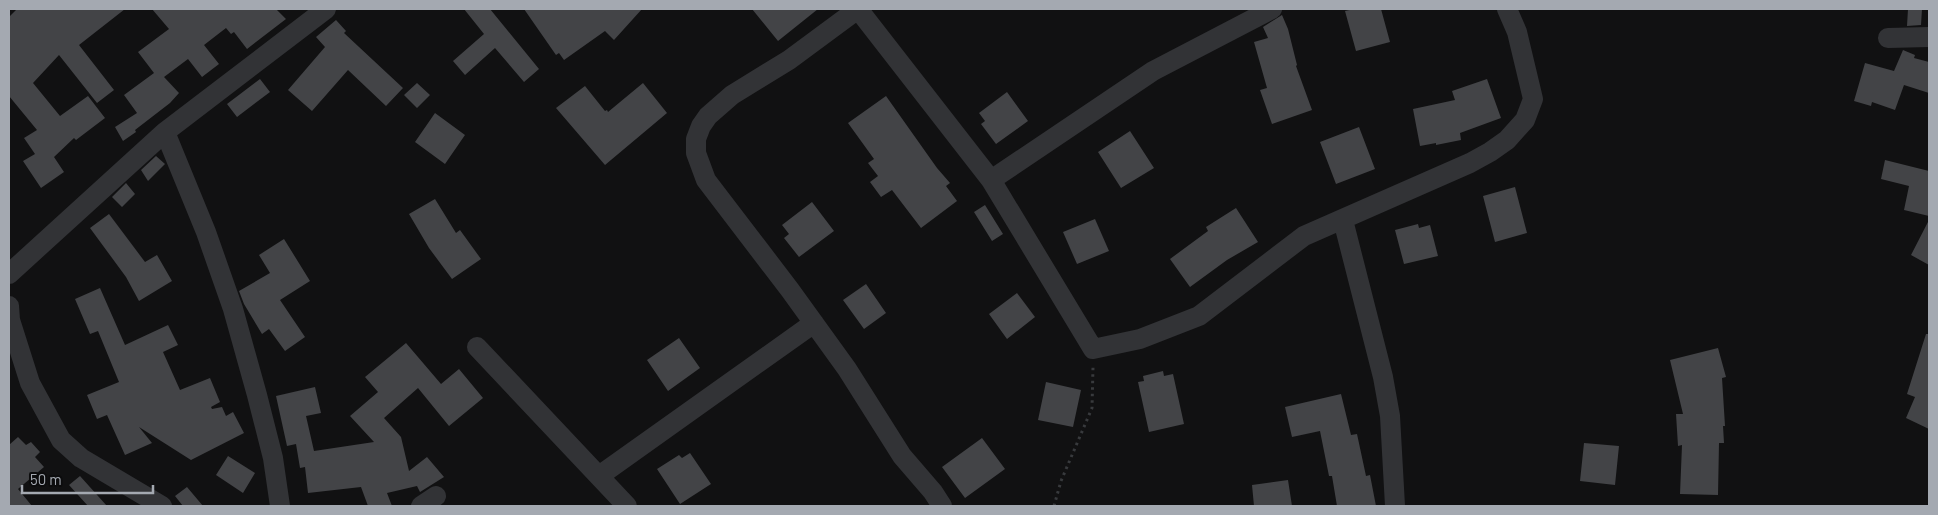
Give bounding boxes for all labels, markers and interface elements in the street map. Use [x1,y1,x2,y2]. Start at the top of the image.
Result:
scale bar [22,462,154,494]
text: 50 m [30,470,62,488]

